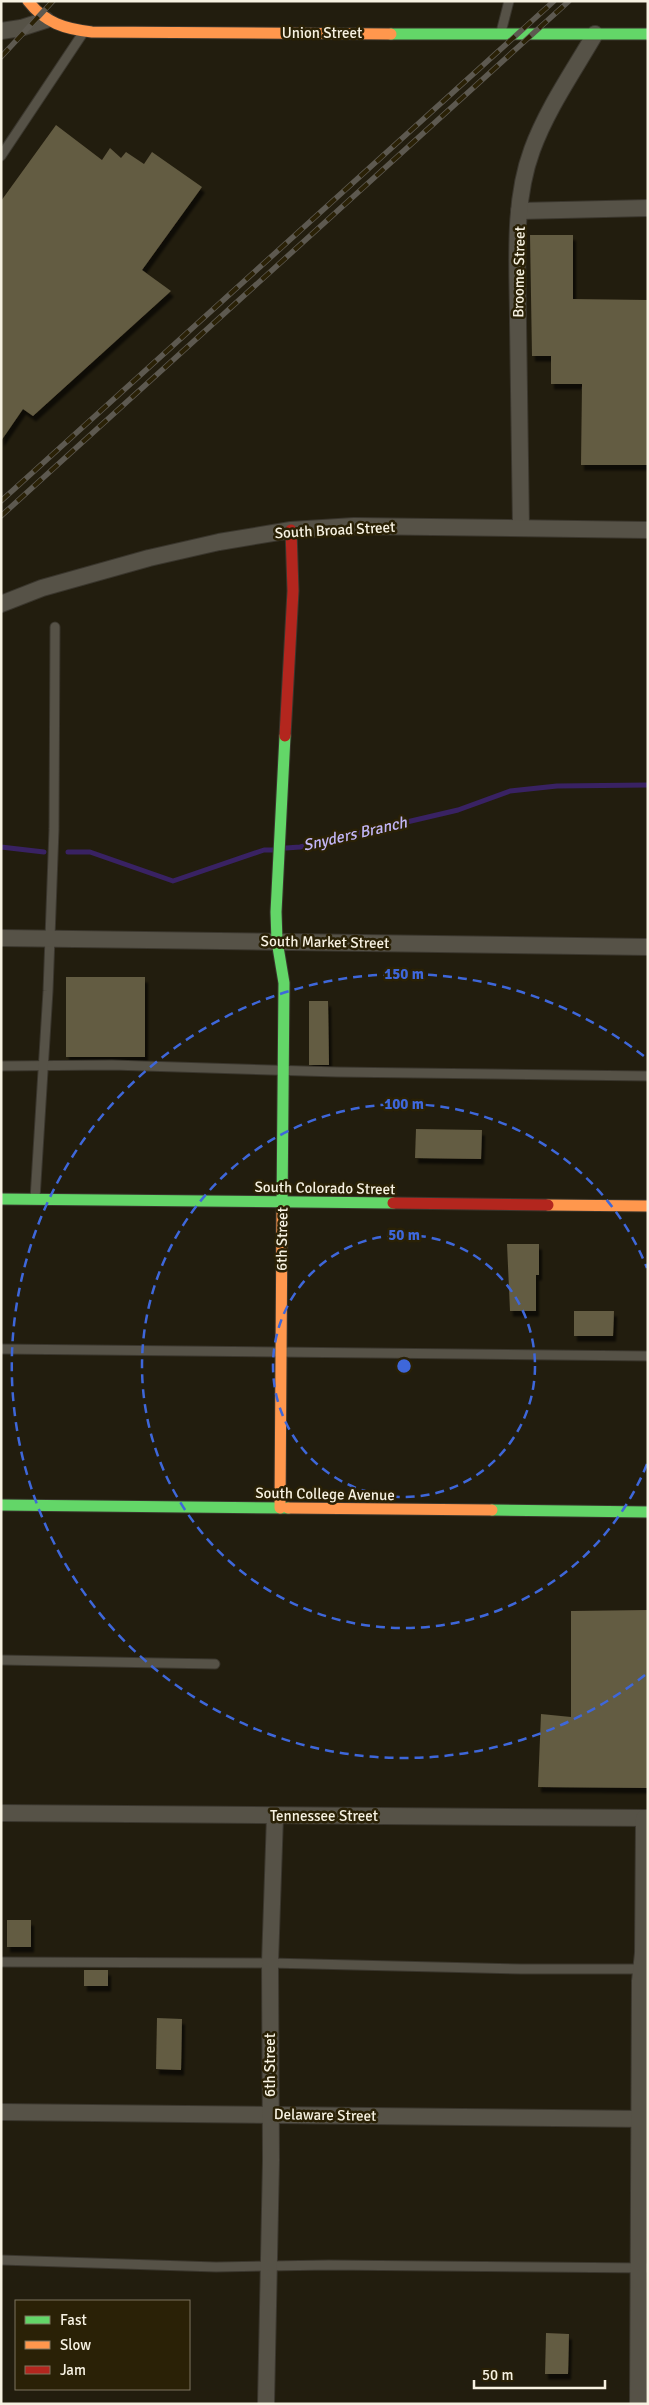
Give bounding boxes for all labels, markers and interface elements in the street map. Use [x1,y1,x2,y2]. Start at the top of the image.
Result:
street label: Union Street [282,24,362,42]
street label: Broome Street [509,226,529,318]
street label: South Broad Street [274,518,396,542]
water label: Snyders Branch [301,812,410,856]
street label: South Market Street [261,932,389,952]
text: 150 m [384,965,424,983]
text: 100 m [384,1095,424,1113]
street label: South Colorado Street [254,1178,396,1198]
street label: 6th Street [272,1207,292,1271]
text: 50 m [388,1226,420,1244]
centre of rings [395,1357,413,1375]
street label: South College Avenue [255,1484,395,1504]
street label: Tennessee Street [270,1807,378,1825]
street label: 6th Street [261,2033,279,2097]
street label: Delaware Street [274,2105,376,2125]
legend [15,2300,190,2390]
text: Fast [60,2311,87,2329]
text: Slow [60,2336,91,2354]
scale bar [474,2358,605,2390]
text: Jam [60,2361,86,2379]
text: 50 m [482,2366,513,2384]

